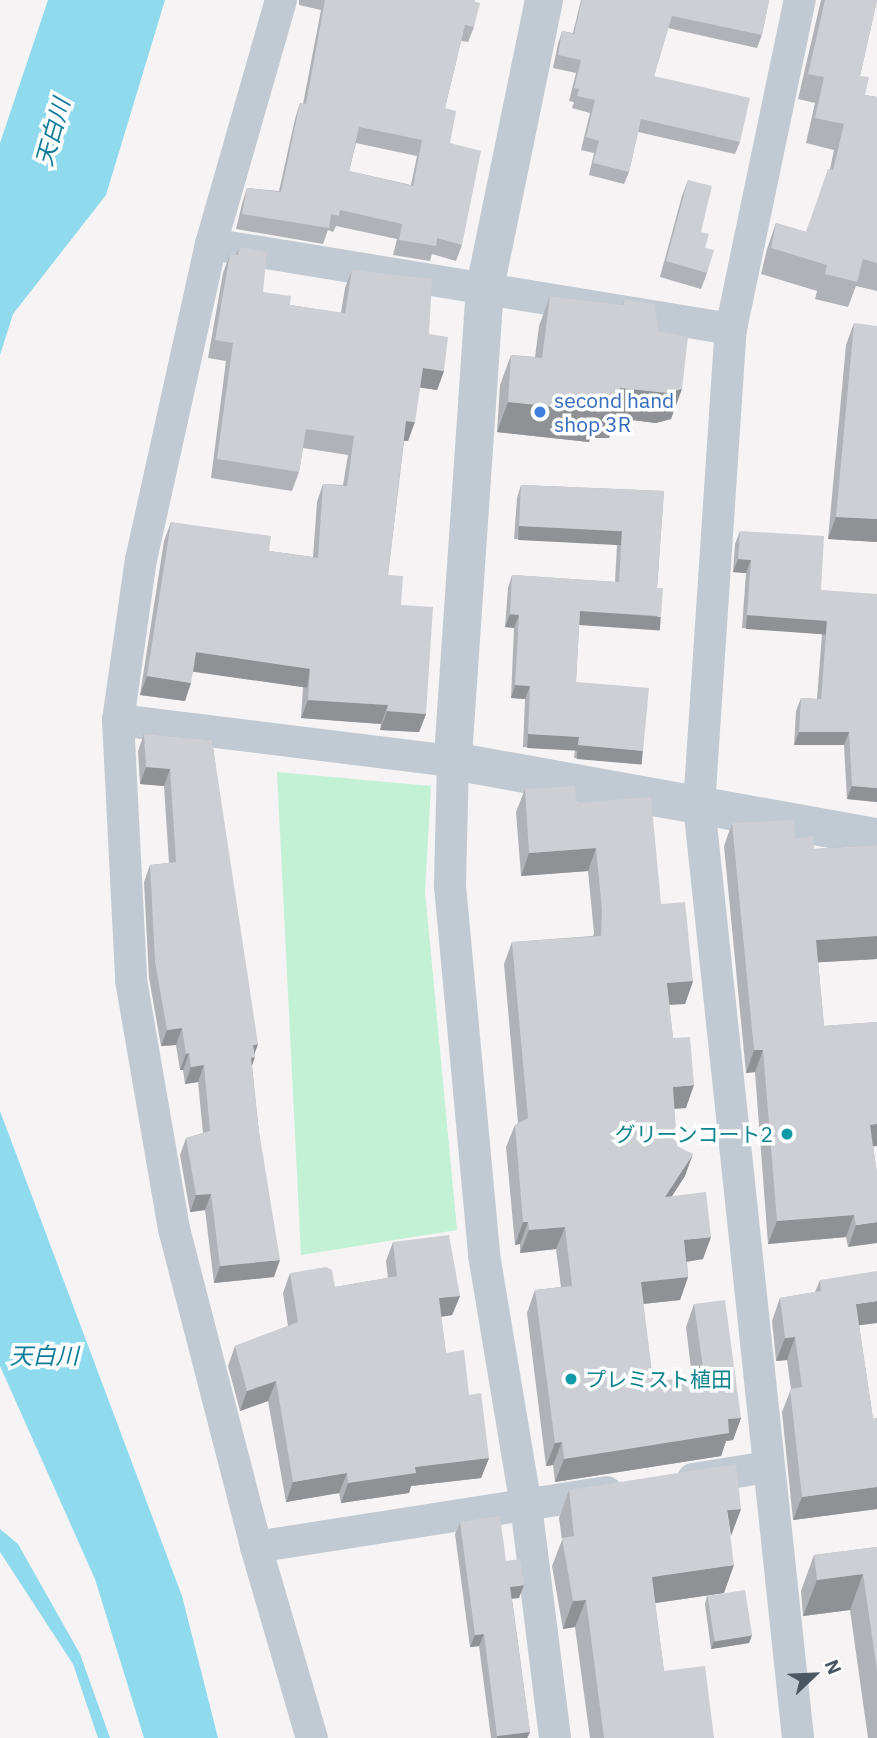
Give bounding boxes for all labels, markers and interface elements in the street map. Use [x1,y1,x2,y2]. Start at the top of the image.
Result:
water label: 天白川 [29,95,75,169]
place label: second hand shop 3R [554,387,674,437]
marker: second hand shop 3R [532,404,548,420]
place label: グリーンコート2 [613,1121,773,1147]
marker: グリーンコート2 [779,1126,795,1142]
water label: 天白川 [10,1341,78,1369]
place label: プレミスト植田 [585,1366,732,1392]
marker: プレミスト植田 [563,1371,579,1387]
north arrow [779,1640,849,1710]
text: N [820,1656,847,1678]

